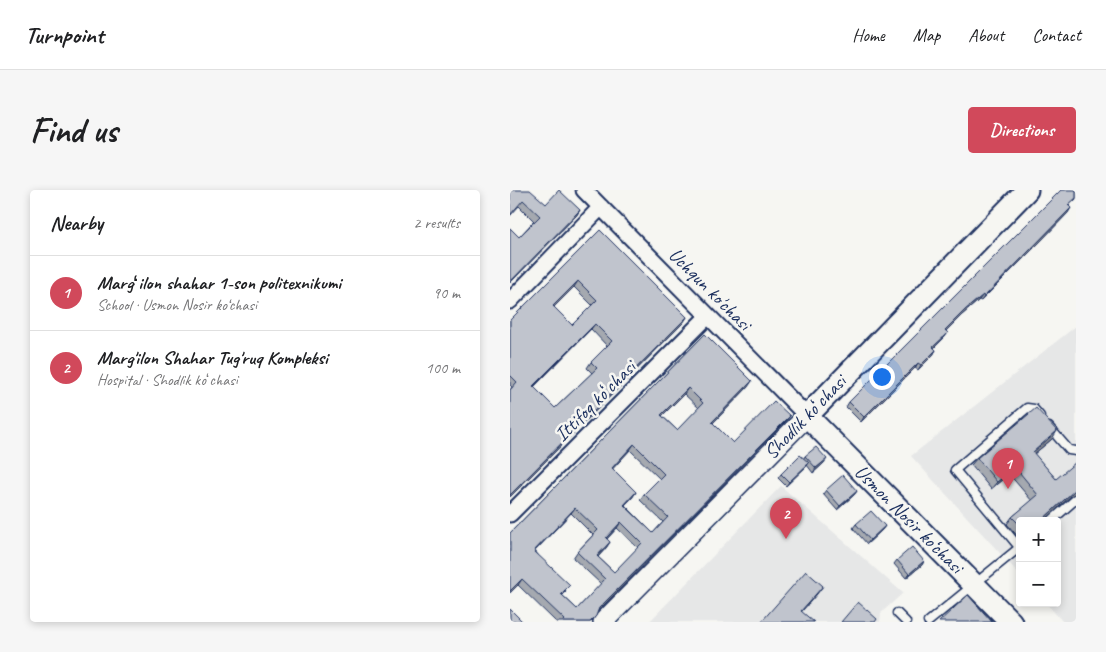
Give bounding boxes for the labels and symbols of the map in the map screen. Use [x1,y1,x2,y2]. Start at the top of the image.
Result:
street label: Uchqun ko'chasi [663,242,758,337]
street label: Ittifoq koʻchasi [549,354,642,447]
your location [869,364,895,390]
street label: Shodlik koʻchasi [759,368,853,464]
pin: 1 [992,448,1024,489]
street label: Usmon Nosir ko‘chasi [849,459,970,580]
pin: 2 [770,498,802,539]

